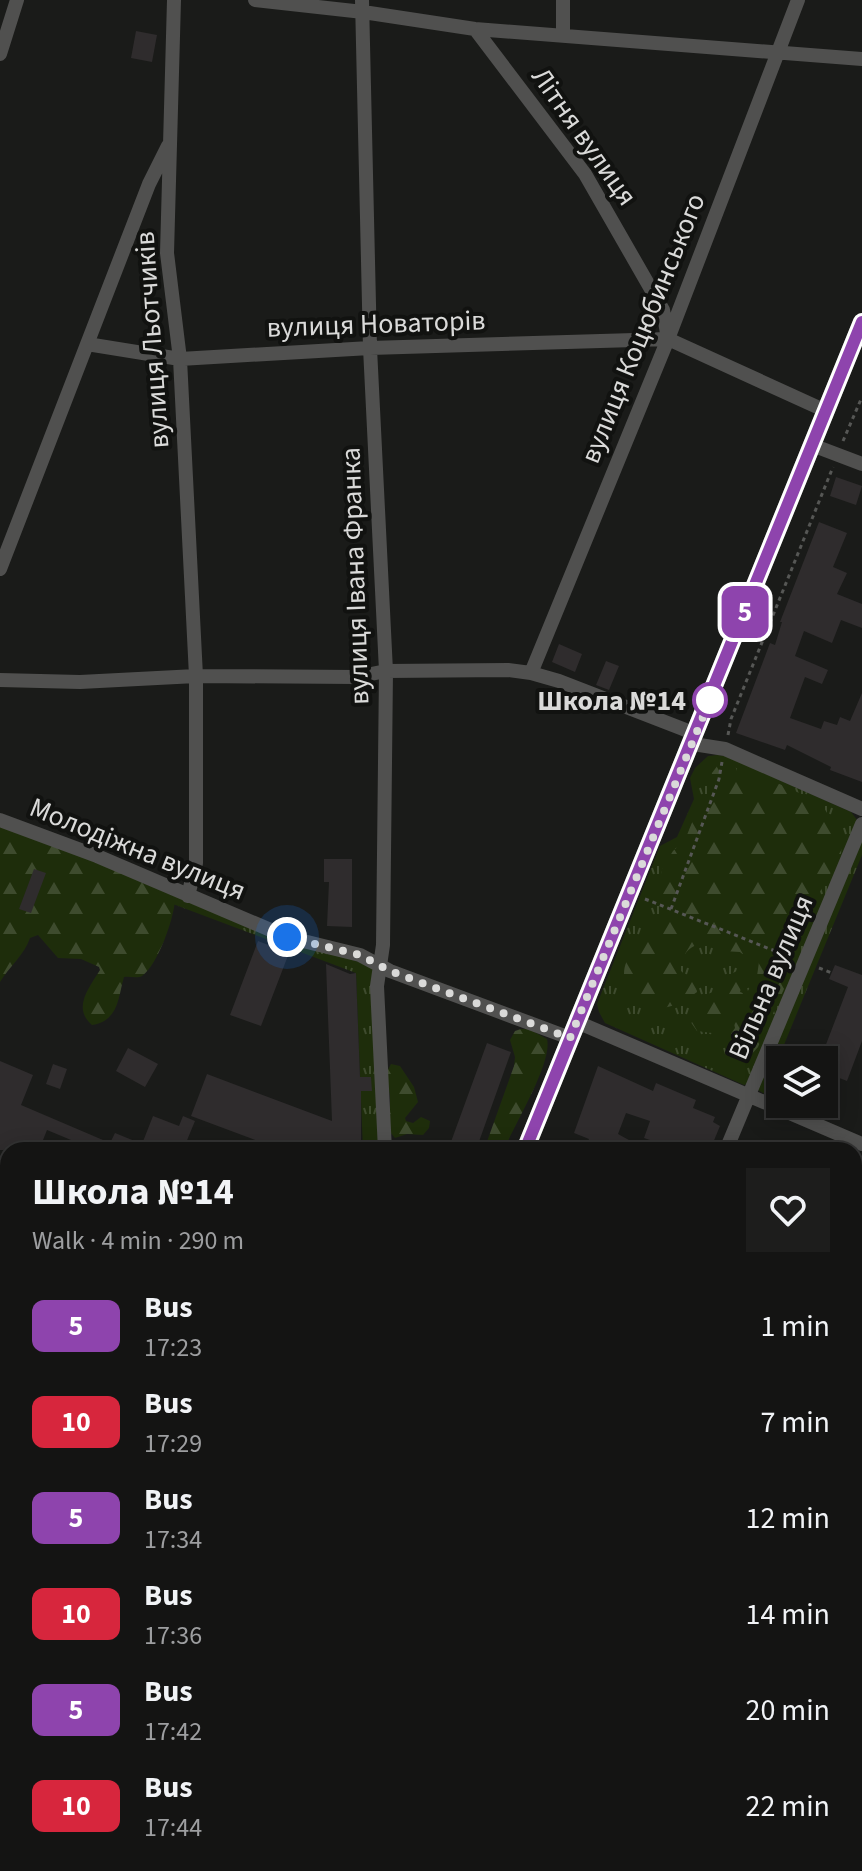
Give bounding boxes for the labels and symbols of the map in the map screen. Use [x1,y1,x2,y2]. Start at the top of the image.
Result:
street label: Літня вулиця [522,59,647,214]
street label: вулиця Коцюбинського [570,187,715,469]
street label: вулиця Льотчиків [124,230,180,450]
street label: вулиця Новаторів [266,300,486,348]
street label: вулиця Івана Франка [331,447,379,705]
line badge: 5 [719,586,771,638]
place label: Школа №14 [537,681,686,721]
marker: Школа №14 [693,683,727,717]
street label: Молодіжна вулиця [24,787,252,911]
street label: Вільна вулиця [718,889,824,1066]
your location [267,917,307,957]

